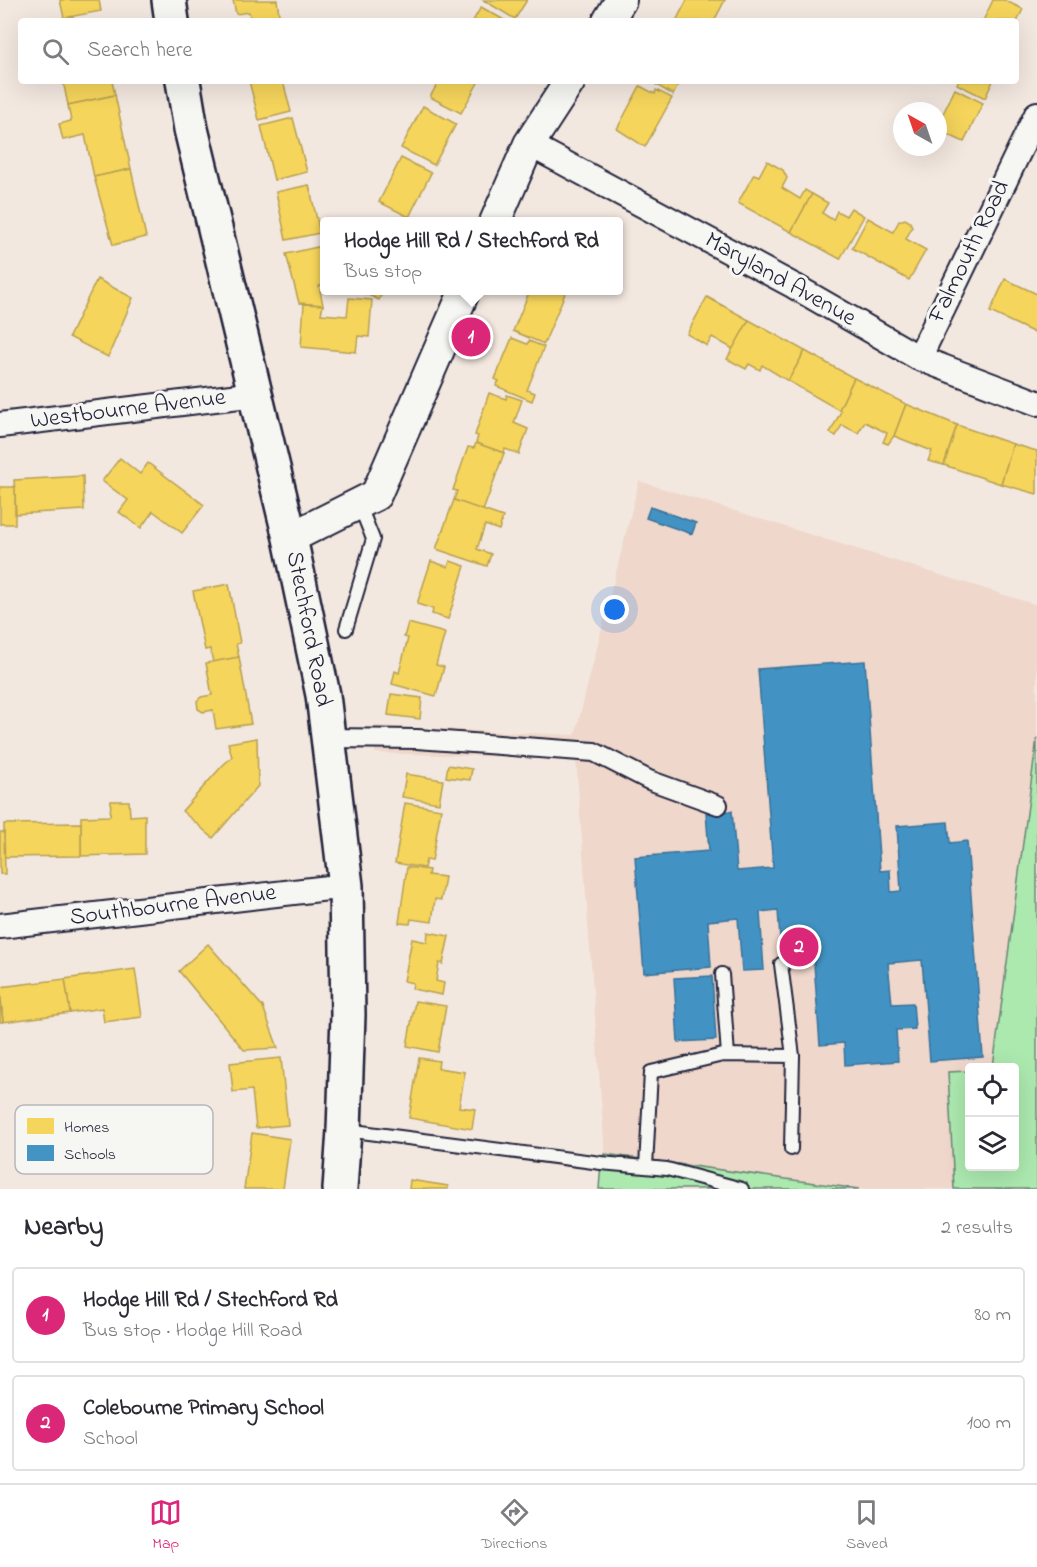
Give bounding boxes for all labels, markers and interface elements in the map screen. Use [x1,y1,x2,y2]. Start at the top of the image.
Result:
search box [18,18,1019,84]
icon: search [39,35,72,68]
text: Search here [87,35,192,67]
north arrow [893,102,947,156]
street label: Falmouth Road [920,174,1020,330]
popup [320,217,623,295]
street label: Maryland Avenue [697,224,862,337]
text: Hodge Hill Rd / Stechford Rd [344,226,599,258]
text: Bus stop [344,258,422,287]
pin: 1 [452,314,490,360]
street label: Westbourne Avenue [28,381,228,439]
street label: Stechford Road [276,548,340,710]
your location [600,595,629,624]
street label: Southbourne Avenue [68,876,278,936]
pin: 2 [780,924,818,970]
map controls [965,1063,1019,1171]
button: locate [965,1063,1019,1117]
legend [15,1105,213,1174]
text: Homes [64,1116,109,1140]
button: layers [965,1117,1019,1171]
text: Schools [64,1143,116,1167]
text: Nearby [24,1209,103,1247]
text: 2 results [941,1214,1013,1243]
text: Hodge Hill Rd / Stechford Rd [83,1285,338,1317]
text: 1 [42,1301,49,1330]
text: 80 m [974,1301,1011,1330]
text: Bus stop · Hodge Hill Road [83,1317,302,1346]
text: Colebourne Primary School [83,1393,324,1425]
text: 2 [41,1409,50,1438]
text: 100 m [967,1409,1011,1438]
text: School [83,1425,138,1454]
tab: Map [149,1496,182,1556]
tab: Directions [481,1496,547,1556]
tab: Saved [846,1496,888,1556]

